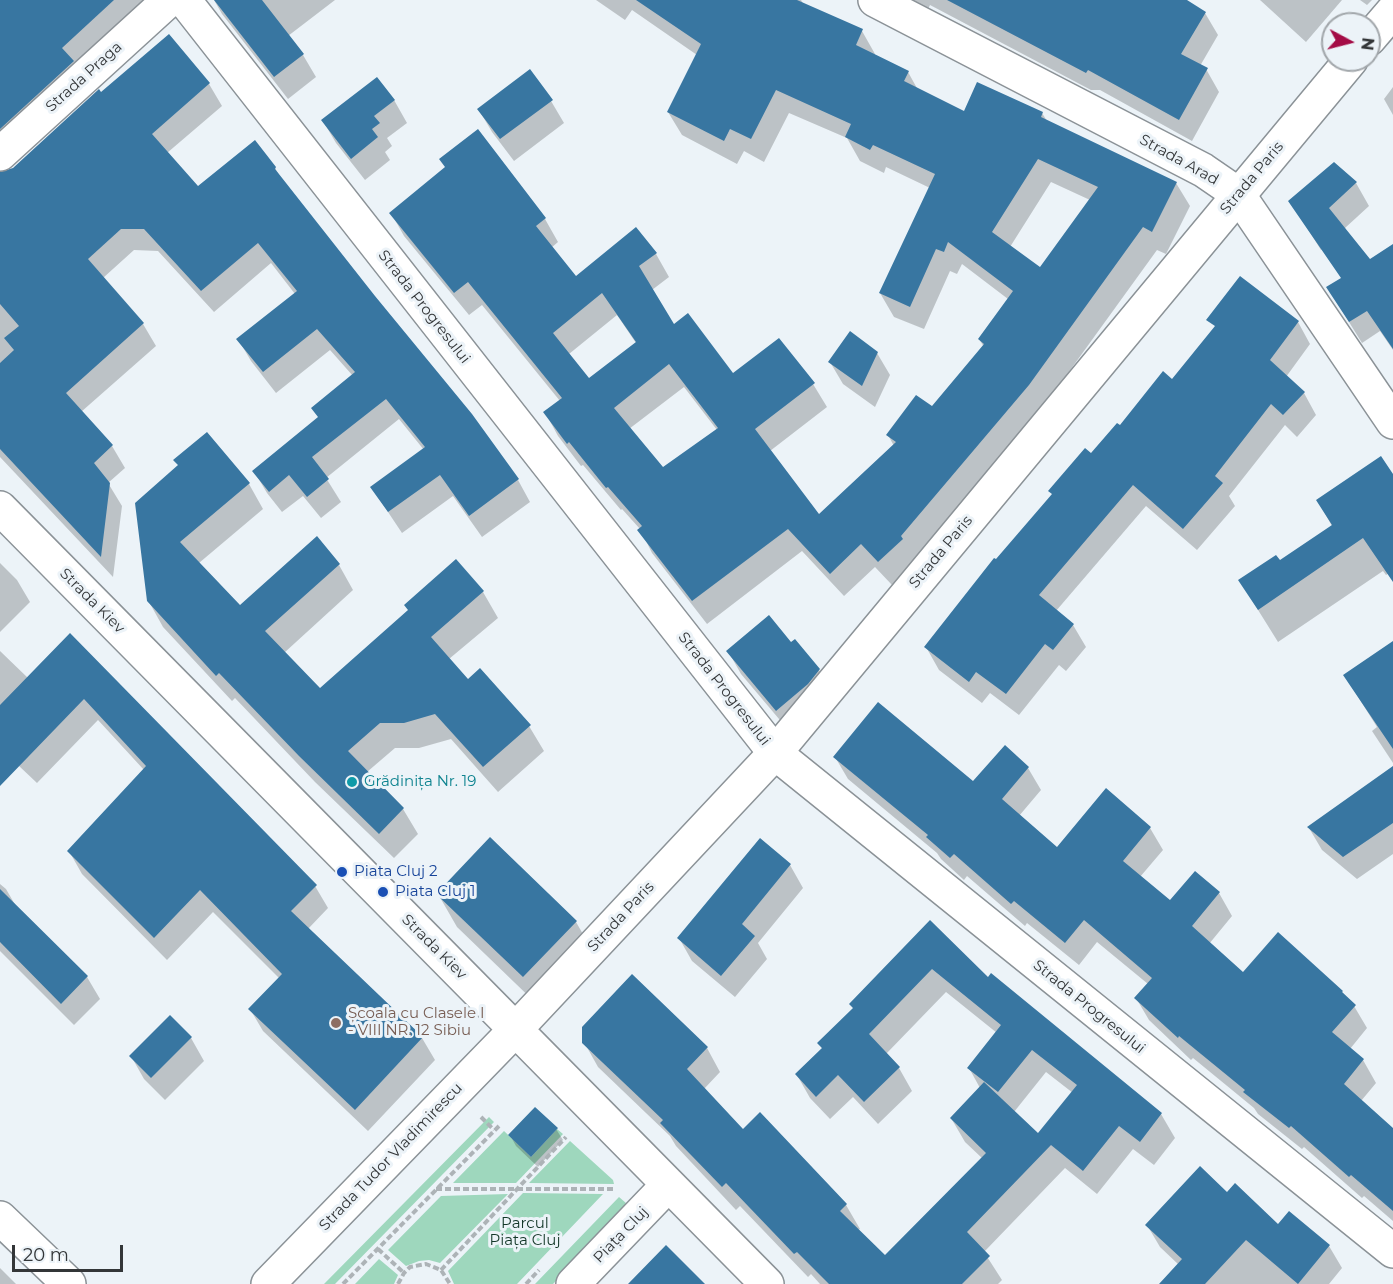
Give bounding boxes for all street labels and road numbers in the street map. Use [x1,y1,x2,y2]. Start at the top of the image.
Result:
street label: Strada Praga [42,38,126,116]
street label: Strada Arad [1136,131,1222,189]
street label: Strada Paris [1216,138,1288,218]
street label: Strada Progresului [374,247,474,367]
street label: Strada Paris [905,512,977,592]
street label: Strada Kiev [56,565,128,637]
street label: Strada Progresului [674,629,774,749]
street label: Strada Paris [584,878,658,956]
street label: Strada Kiev [398,911,470,983]
street label: Strada Progresului [1029,956,1149,1058]
street label: Strada Tudor Vladimirescu [316,1079,466,1235]
street label: Piața Cluj [590,1203,652,1267]

